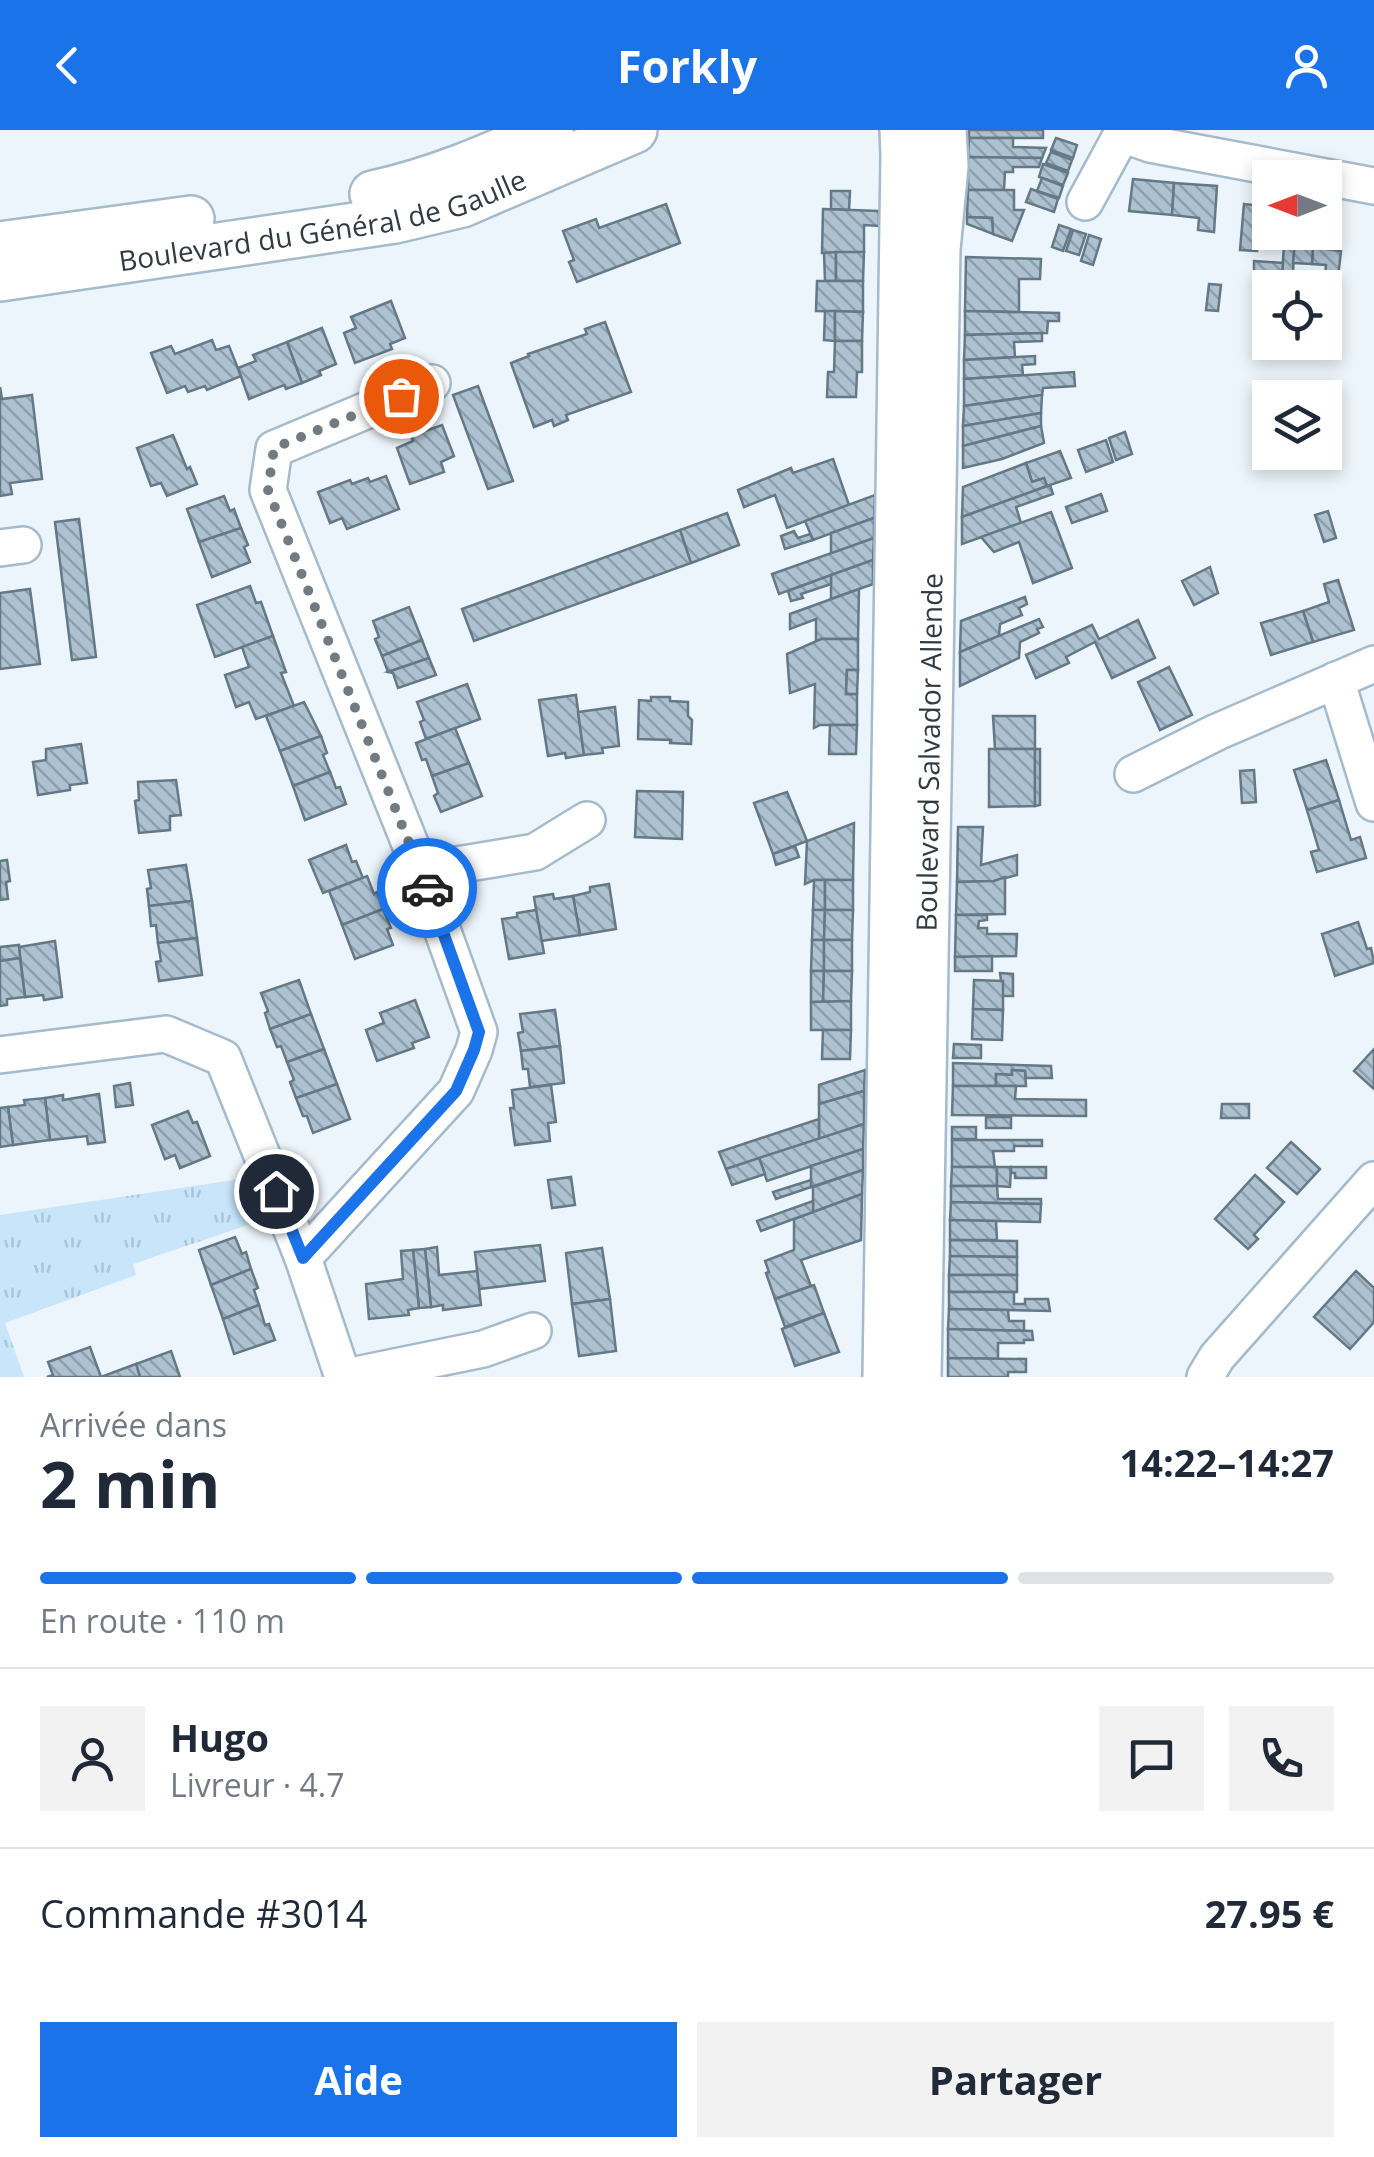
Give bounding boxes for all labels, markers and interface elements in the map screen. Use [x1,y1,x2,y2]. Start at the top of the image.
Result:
text: Forkly [617,35,757,96]
icon: back [40,38,95,93]
icon: person [1279,38,1334,93]
street label: Boulevard du Général de Gaulle [116,160,532,279]
north arrow [1252,160,1342,250]
map controls [1252,160,1342,470]
button: locate [1252,270,1342,360]
pin [359,354,444,439]
icon: bag [374,369,429,424]
button: layers [1252,380,1342,470]
street label: Boulevard Salvador Allende [907,573,951,932]
courier [377,838,477,938]
icon: car [400,861,455,916]
pin [234,1149,319,1234]
icon: home [249,1164,304,1219]
text: Arrivée dans [40,1403,227,1446]
text: 14:22–14:27 [1120,1436,1334,1488]
text: 2 min [40,1439,220,1527]
text: En route · 110 m [40,1599,285,1642]
button: person [40,1706,145,1811]
button: chat [1099,1706,1204,1811]
button: phone [1229,1706,1334,1811]
text: Hugo [170,1711,269,1763]
text: Livreur · 4.7 [170,1763,345,1806]
text: Commande #3014 [40,1887,368,1939]
text: 27.95 € [1205,1887,1334,1939]
button: Aide [40,2022,677,2137]
button: Partager [697,2022,1334,2137]

